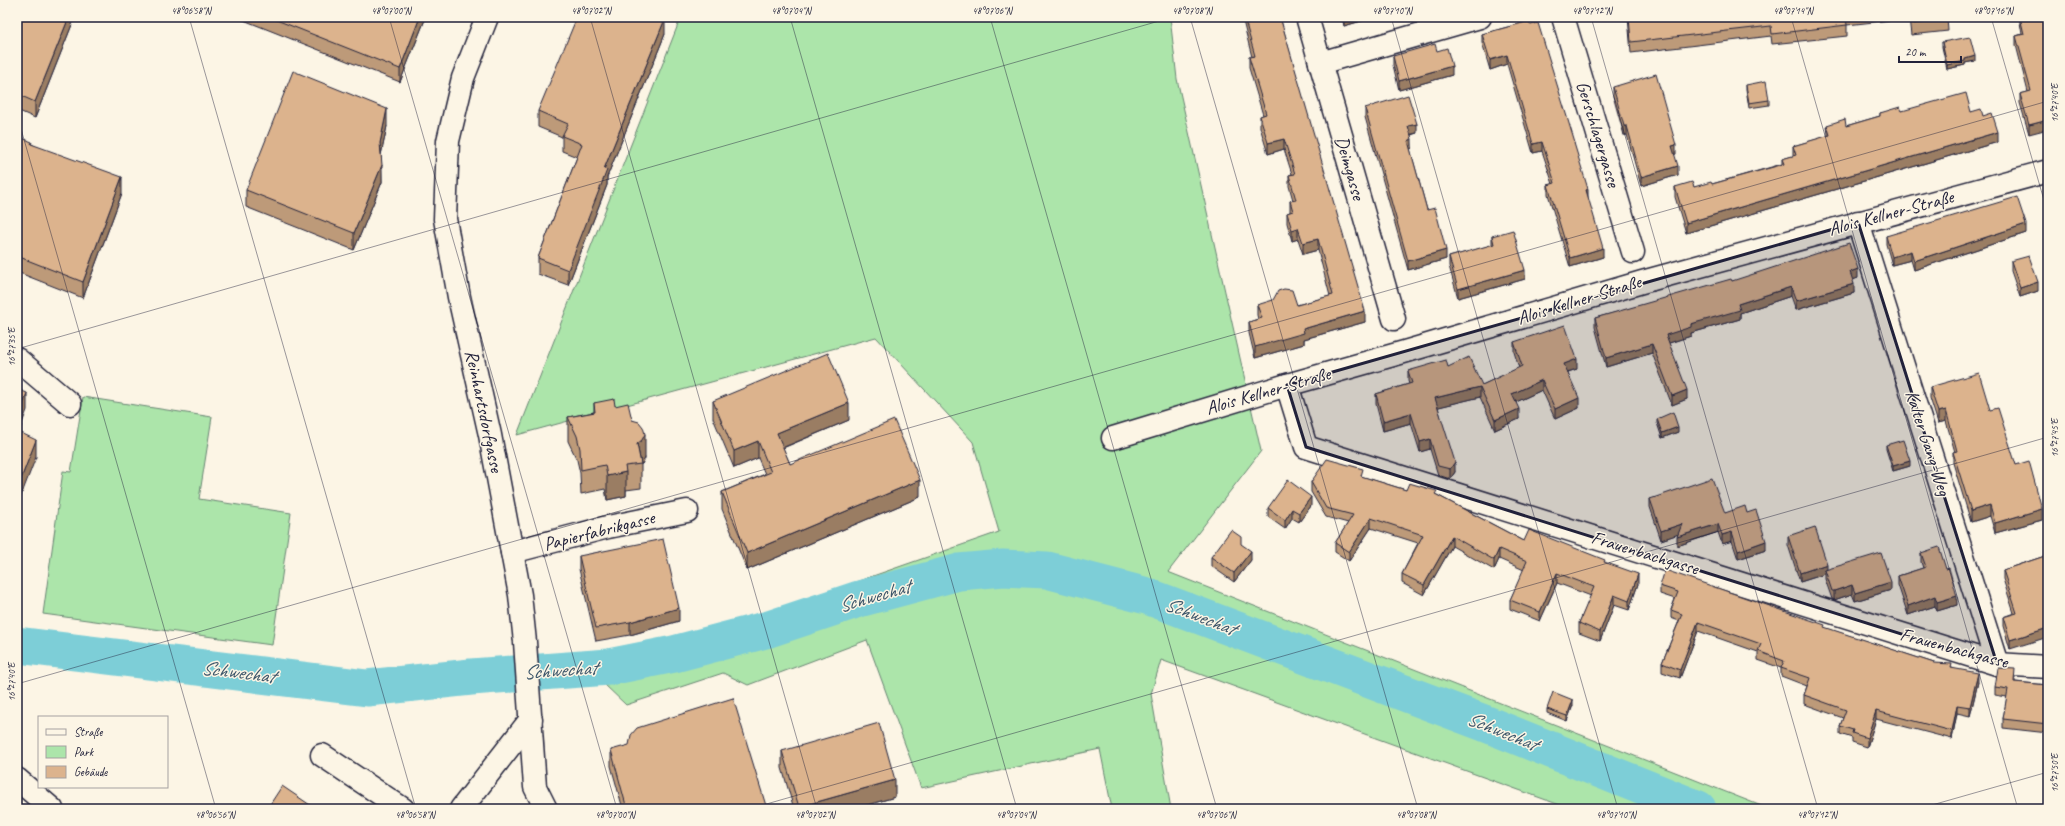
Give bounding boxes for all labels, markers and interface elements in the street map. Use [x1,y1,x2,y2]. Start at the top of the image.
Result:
text: 48°06'58"N [171,4,213,17]
text: 48°07'00"N [371,4,413,17]
text: 48°07'02"N [571,4,613,17]
text: 48°07'04"N [771,4,813,17]
text: 48°07'06"N [972,4,1014,17]
text: 48°07'08"N [1172,4,1214,17]
text: 48°07'10"N [1372,4,1414,17]
text: 48°07'12"N [1572,4,1614,17]
text: 48°07'14"N [1773,4,1815,17]
text: 48°07'16"N [1973,4,2015,17]
scale bar [1899,38,1961,64]
text: 20 m [1905,44,1927,60]
street label: Gerschlagergasse [1571,78,1626,192]
text: 16°27'40"E [2048,82,2061,122]
street label: Deimgasse [1329,133,1371,204]
street label: Alois Kellner-Straße [1826,184,1958,241]
street label: Alois Kellner-Straße [1514,269,1646,330]
text: 16°27'35"E [5,326,18,366]
street label: Reinhartsdorfgasse [459,348,509,476]
street label: Alois Kellner-Straße [1203,361,1335,420]
street label: Kalter Gang-Weg [1900,387,1957,500]
text: 16°27'45"E [2048,417,2061,457]
street label: Papierfabrikgasse [541,505,659,556]
street label: Frauenbachgasse [1589,525,1703,581]
water label: Schwechat [835,572,918,618]
water label: Schwechat [1161,591,1244,643]
street label: Frauenbachgasse [1897,622,2012,674]
water label: Schwechat [200,655,281,690]
water label: Schwechat [523,655,603,685]
text: 16°27'40"E [5,661,18,701]
water label: Schwechat [1463,706,1546,758]
legend [38,716,168,788]
text: Straße [74,724,103,740]
text: Park [74,744,95,760]
text: 16°27'50"E [2048,752,2061,792]
text: Gebäude [74,764,108,780]
text: 48°06'56"N [195,808,237,821]
text: 48°06'58"N [395,808,437,821]
text: 48°07'00"N [595,808,637,821]
text: 48°07'02"N [795,808,837,821]
text: 48°07'04"N [996,808,1038,821]
text: 48°07'06"N [1196,808,1238,821]
text: 48°07'08"N [1396,808,1438,821]
text: 48°07'10"N [1596,808,1638,821]
text: 48°07'12"N [1797,808,1839,821]

